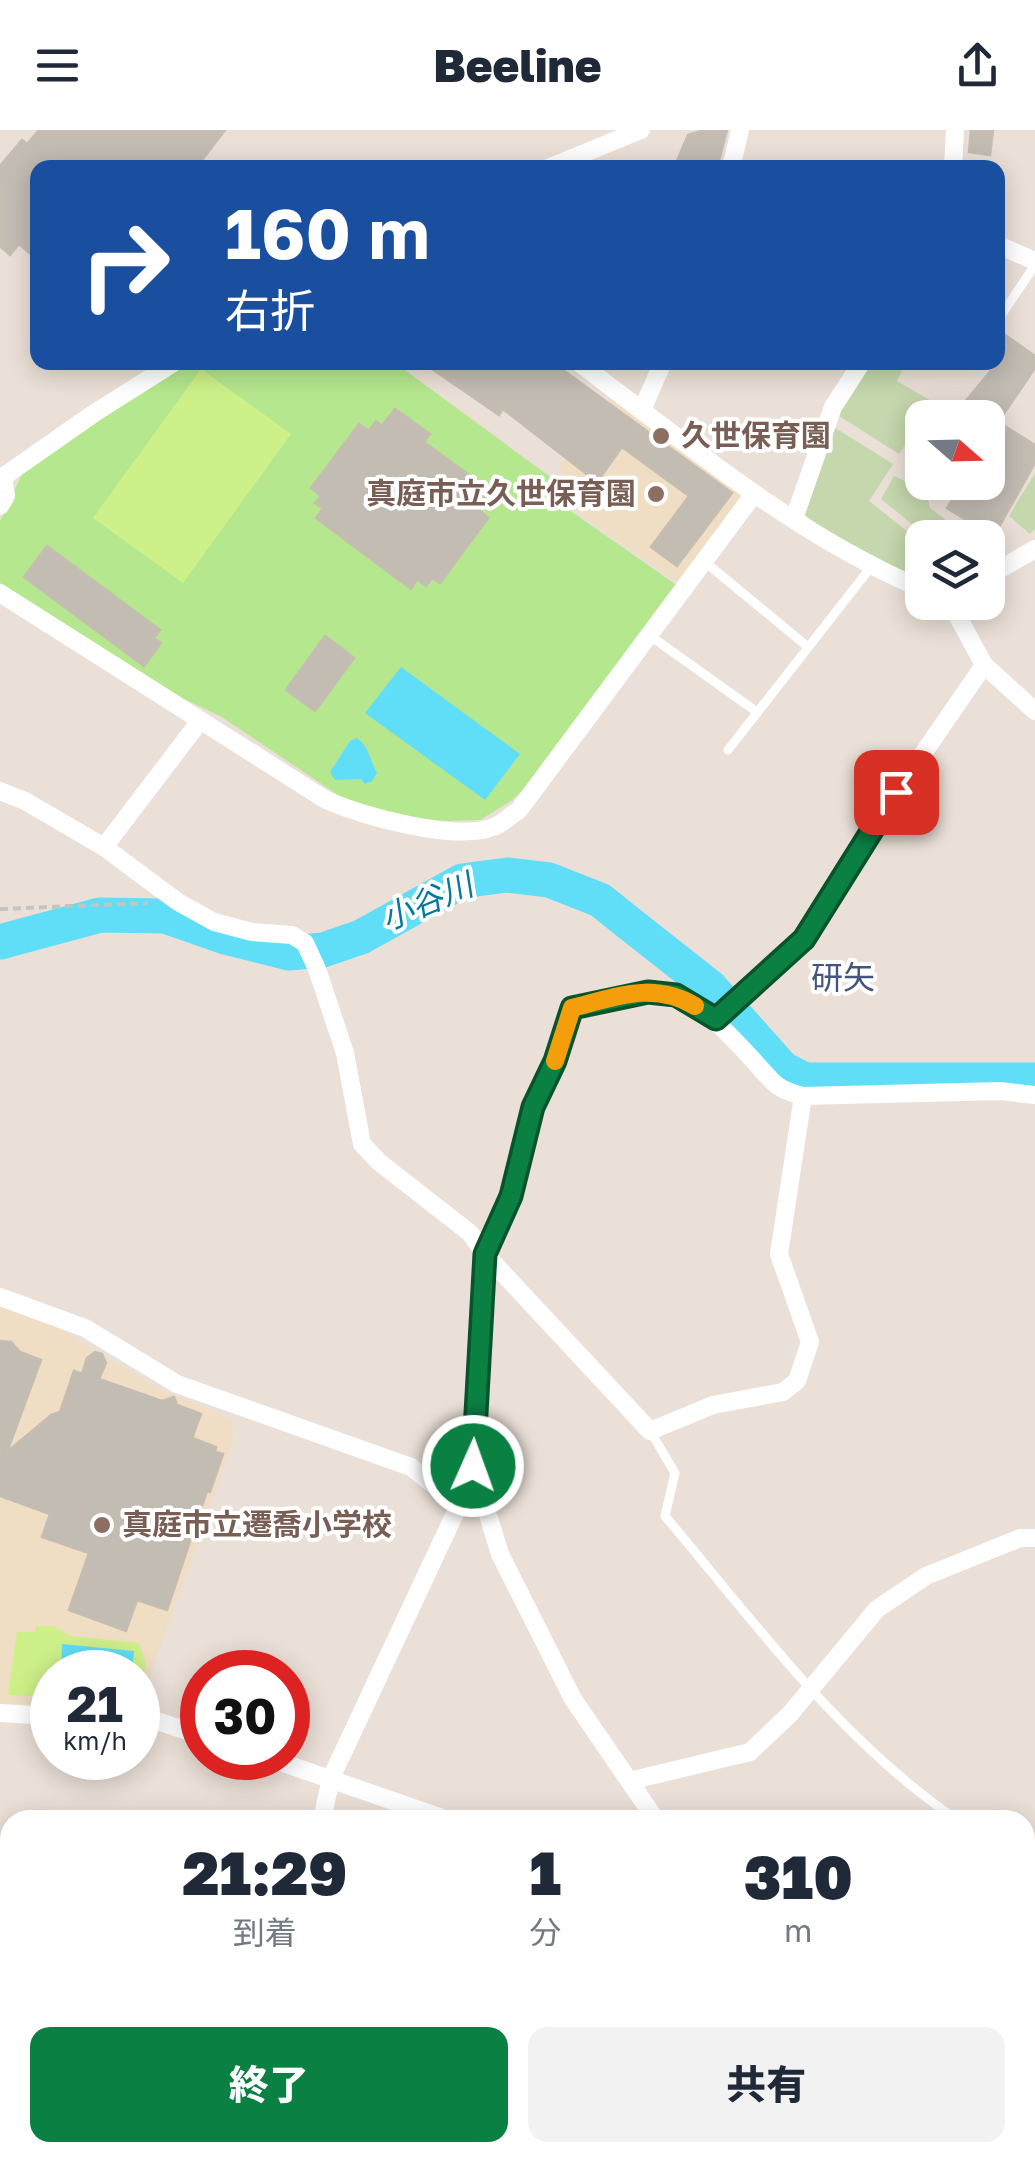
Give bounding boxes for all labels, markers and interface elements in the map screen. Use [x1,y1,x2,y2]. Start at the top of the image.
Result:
icon: menu [30,38,85,93]
text: Beeline [433,38,602,92]
icon: share [950,38,1005,93]
text: 160 m [225,190,430,274]
icon: right [60,200,190,330]
text: 右折 [225,283,315,337]
north arrow [905,400,1005,500]
map controls [905,400,1005,620]
place label: 久世保育園 [681,417,831,453]
marker: 久世保育園 [650,425,672,447]
place label: 真庭市立久世保育園 [366,475,636,511]
marker: 真庭市立久世保育園 [645,483,667,505]
button: layers [905,520,1005,620]
pin [854,750,939,835]
icon: arrive [869,765,924,820]
water label: 小谷川 [375,864,481,937]
district label: 研矢 [811,958,875,996]
position arrow [421,1414,525,1518]
place label: 真庭市立遷喬小学校 [122,1506,392,1542]
marker: 真庭市立遷喬小学校 [91,1514,113,1536]
speed limit sign: 30 [180,1650,310,1780]
text: 21 [67,1673,123,1733]
text: km/h [63,1725,127,1756]
text: 21:29 [182,1836,347,1908]
text: 1 [530,1836,561,1908]
text: 310 [744,1840,853,1912]
text: m [784,1911,812,1949]
text: 到着 [233,1913,297,1951]
text: 分 [529,1913,561,1951]
button: 終了 [30,2027,508,2142]
button: 共有 [528,2027,1005,2142]

